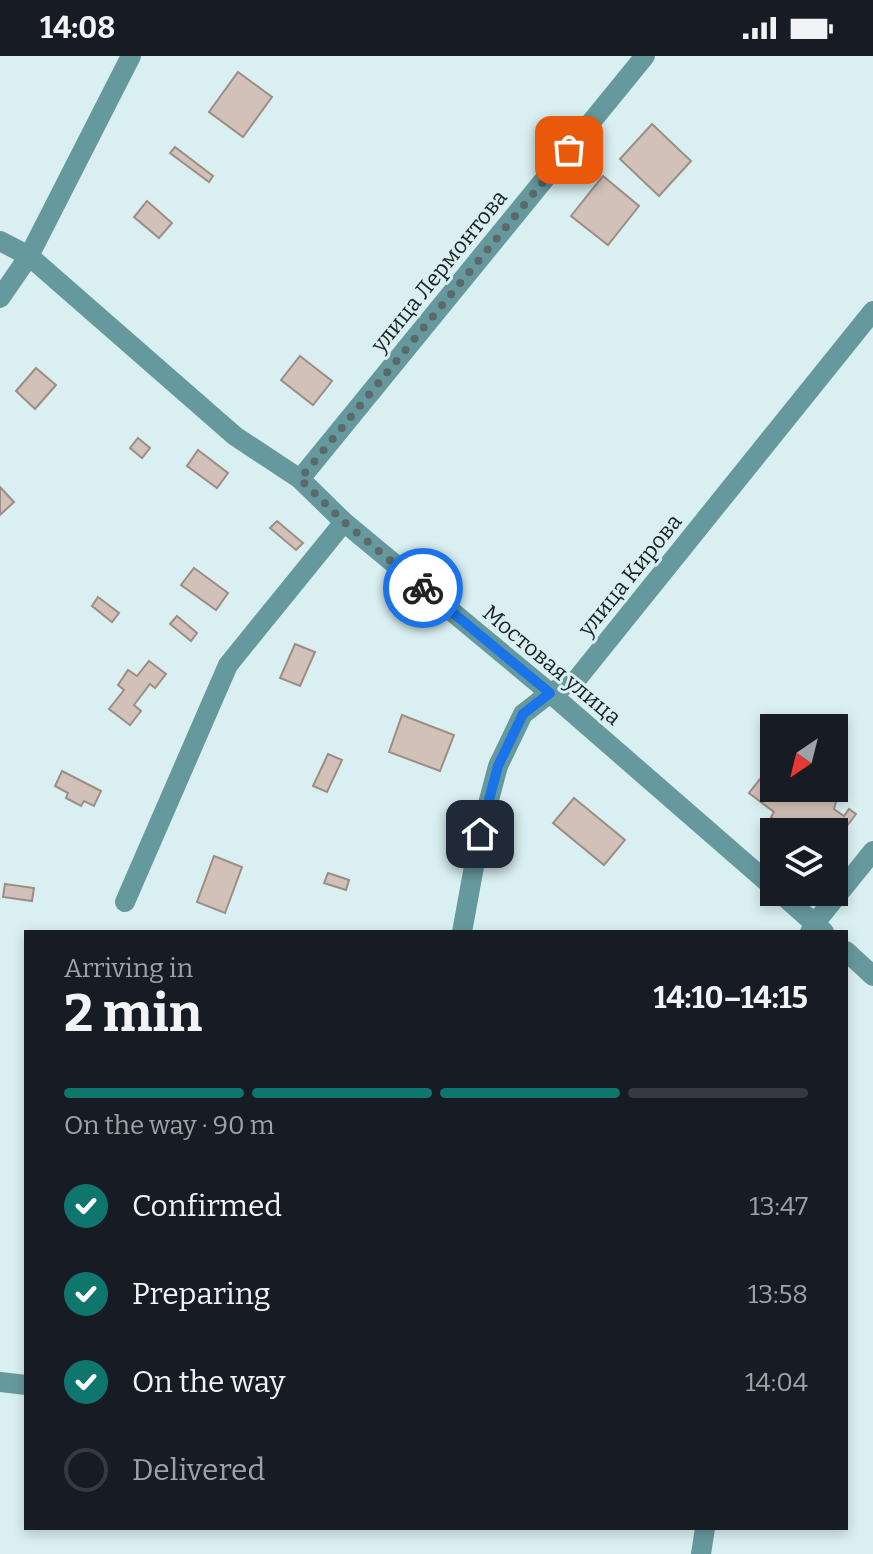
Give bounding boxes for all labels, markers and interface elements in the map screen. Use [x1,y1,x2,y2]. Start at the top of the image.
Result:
text: 14:08 [40,10,115,46]
pin [535,116,603,184]
icon: bag [547,128,591,172]
street label: улица Лермонтова [365,184,513,358]
street label: улица Кирова [572,508,687,642]
courier [383,548,463,628]
icon: bike [401,566,445,610]
street label: Мостовая улица [477,599,627,731]
north arrow [760,714,848,802]
map controls [760,714,848,906]
pin [446,800,514,868]
icon: home [458,812,502,856]
button: layers [760,818,848,906]
text: Arriving in [64,953,193,984]
text: 14:10–14:15 [653,980,808,1016]
text: 2 min [64,982,202,1045]
text: On the way · 90 m [64,1110,275,1141]
icon: check [64,1184,108,1228]
text: Confirmed [132,1188,282,1224]
text: 13:47 [749,1191,808,1222]
icon: check [64,1272,108,1316]
text: Preparing [132,1276,270,1312]
text: 13:58 [748,1279,808,1310]
icon: check [64,1360,108,1404]
text: On the way [132,1364,285,1400]
text: 14:04 [745,1367,808,1398]
text: Delivered [132,1452,265,1488]

